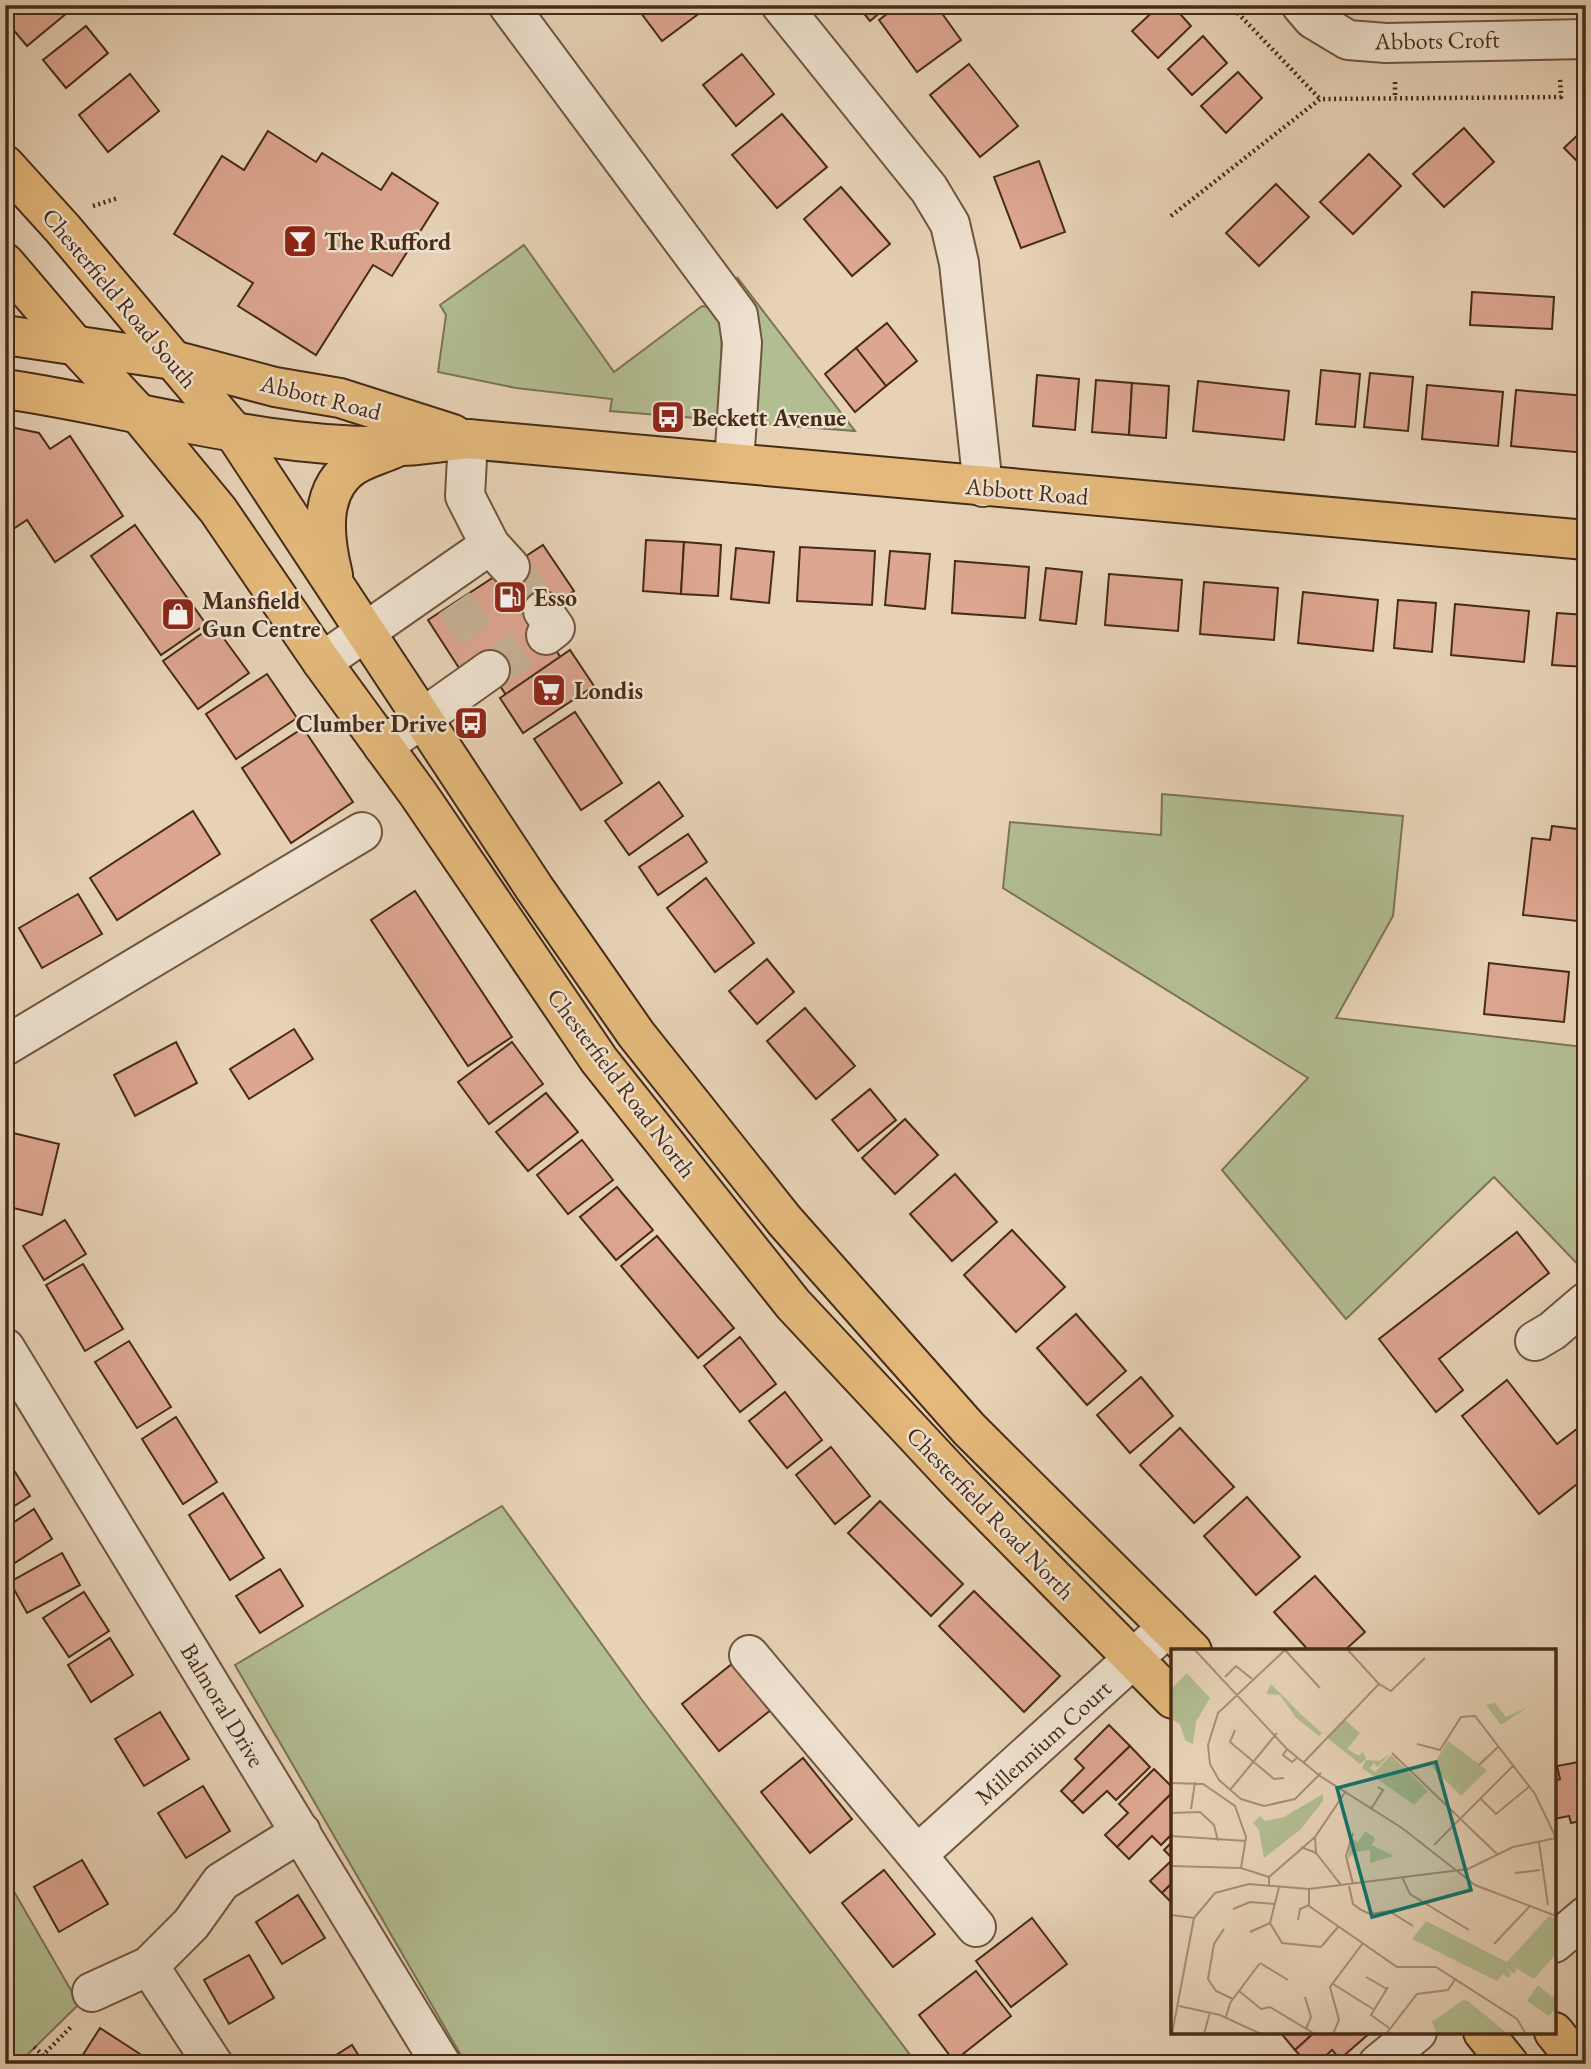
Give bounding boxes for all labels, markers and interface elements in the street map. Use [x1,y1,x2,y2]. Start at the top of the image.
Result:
street label: Abbots Croft [1373,23,1500,57]
street label: Chesterfield Road South [35,201,205,395]
bar icon: The Rufford [281,222,319,260]
place label: The Rufford [324,226,452,257]
street label: Abbott Road [256,367,385,427]
bus stop icon: Beckett Avenue [649,398,687,436]
place label: Beckett Avenue [692,402,846,433]
street label: Abbott Road [963,470,1091,512]
fuel station icon: Esso [491,578,529,616]
place label: Esso [534,582,577,613]
place label: Mansfield Gun Centre [202,585,321,644]
shop icon: Mansfield Gun Centre [159,595,197,633]
supermarket icon: Londis [530,671,568,709]
place label: Londis [574,675,643,706]
bus stop icon: Clumber Drive [452,704,490,742]
place label: Clumber Drive [296,708,447,739]
street label: Chesterfield Road North [540,982,704,1184]
street label: Chesterfield Road North [900,1420,1082,1606]
street label: Balmoral Drive [174,1637,272,1773]
inset map [1171,1649,1556,2034]
street label: Millennium Court [968,1672,1118,1811]

